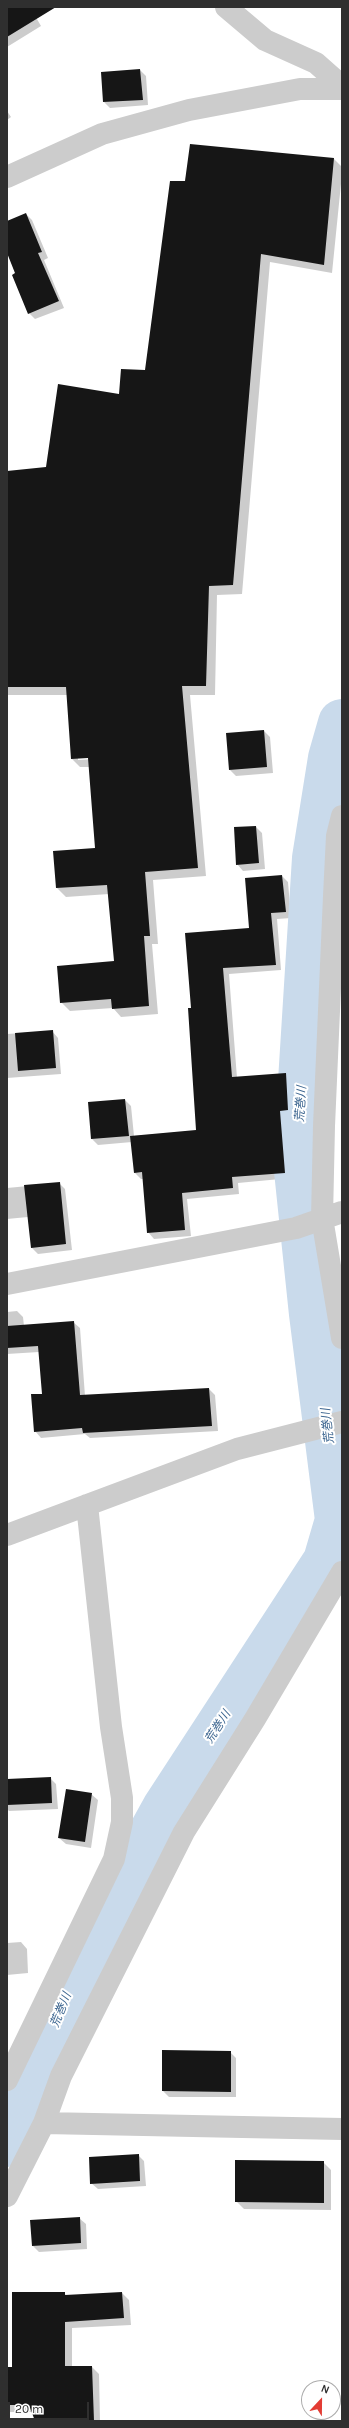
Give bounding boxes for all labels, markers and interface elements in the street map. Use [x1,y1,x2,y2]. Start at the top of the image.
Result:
water label: 荒巻川 [293,1086,309,1122]
water label: 荒巻川 [319,1407,337,1445]
water label: 荒巻川 [202,1708,234,1746]
water label: 荒巻川 [48,1991,74,2029]
north arrow [301,2380,341,2420]
text: N [319,2382,331,2397]
scale bar [10,2394,91,2420]
text: 20 m [15,2402,43,2416]

